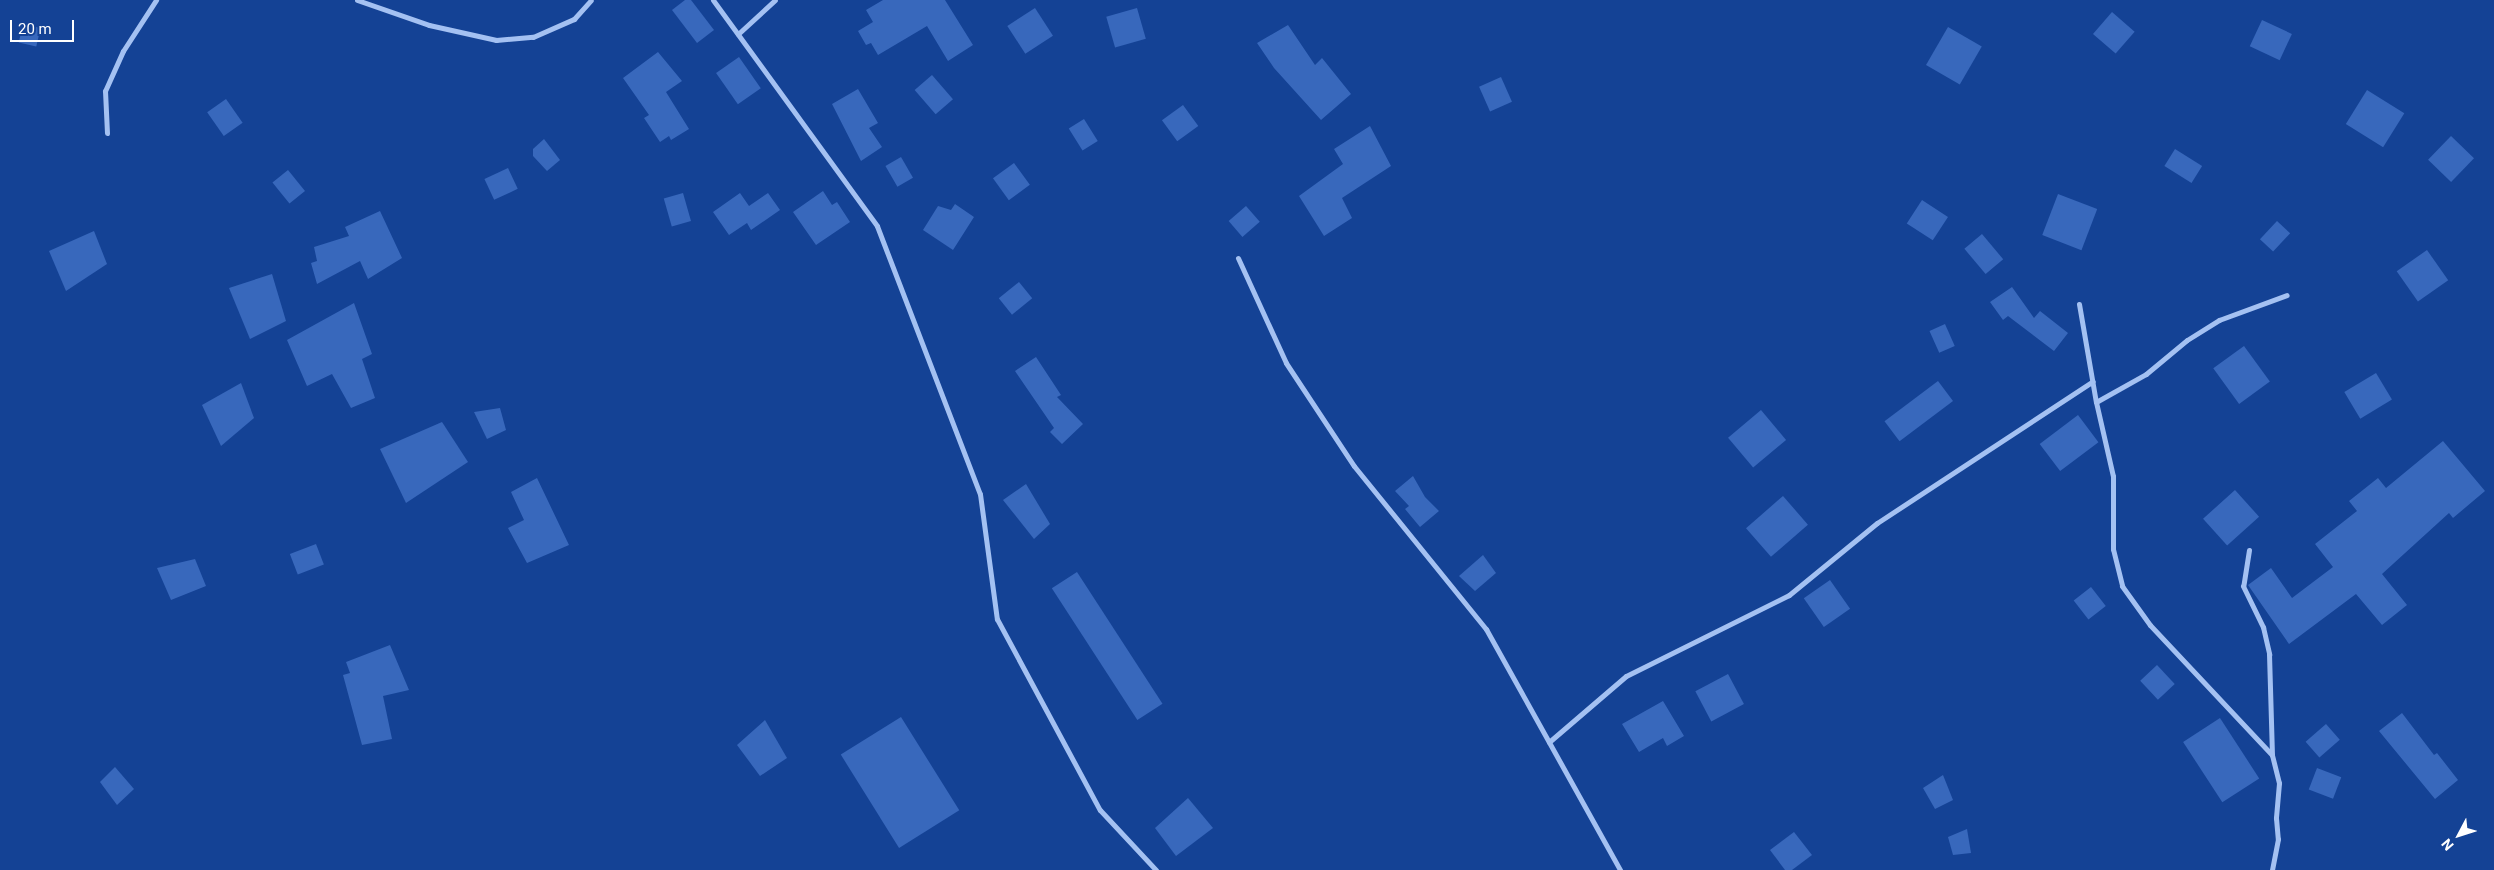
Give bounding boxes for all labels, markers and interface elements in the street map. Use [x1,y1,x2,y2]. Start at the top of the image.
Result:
scale bar [12,10,76,42]
text: 20 m [18,20,52,38]
north arrow [2434,810,2484,860]
text: N [2438,836,2457,854]

